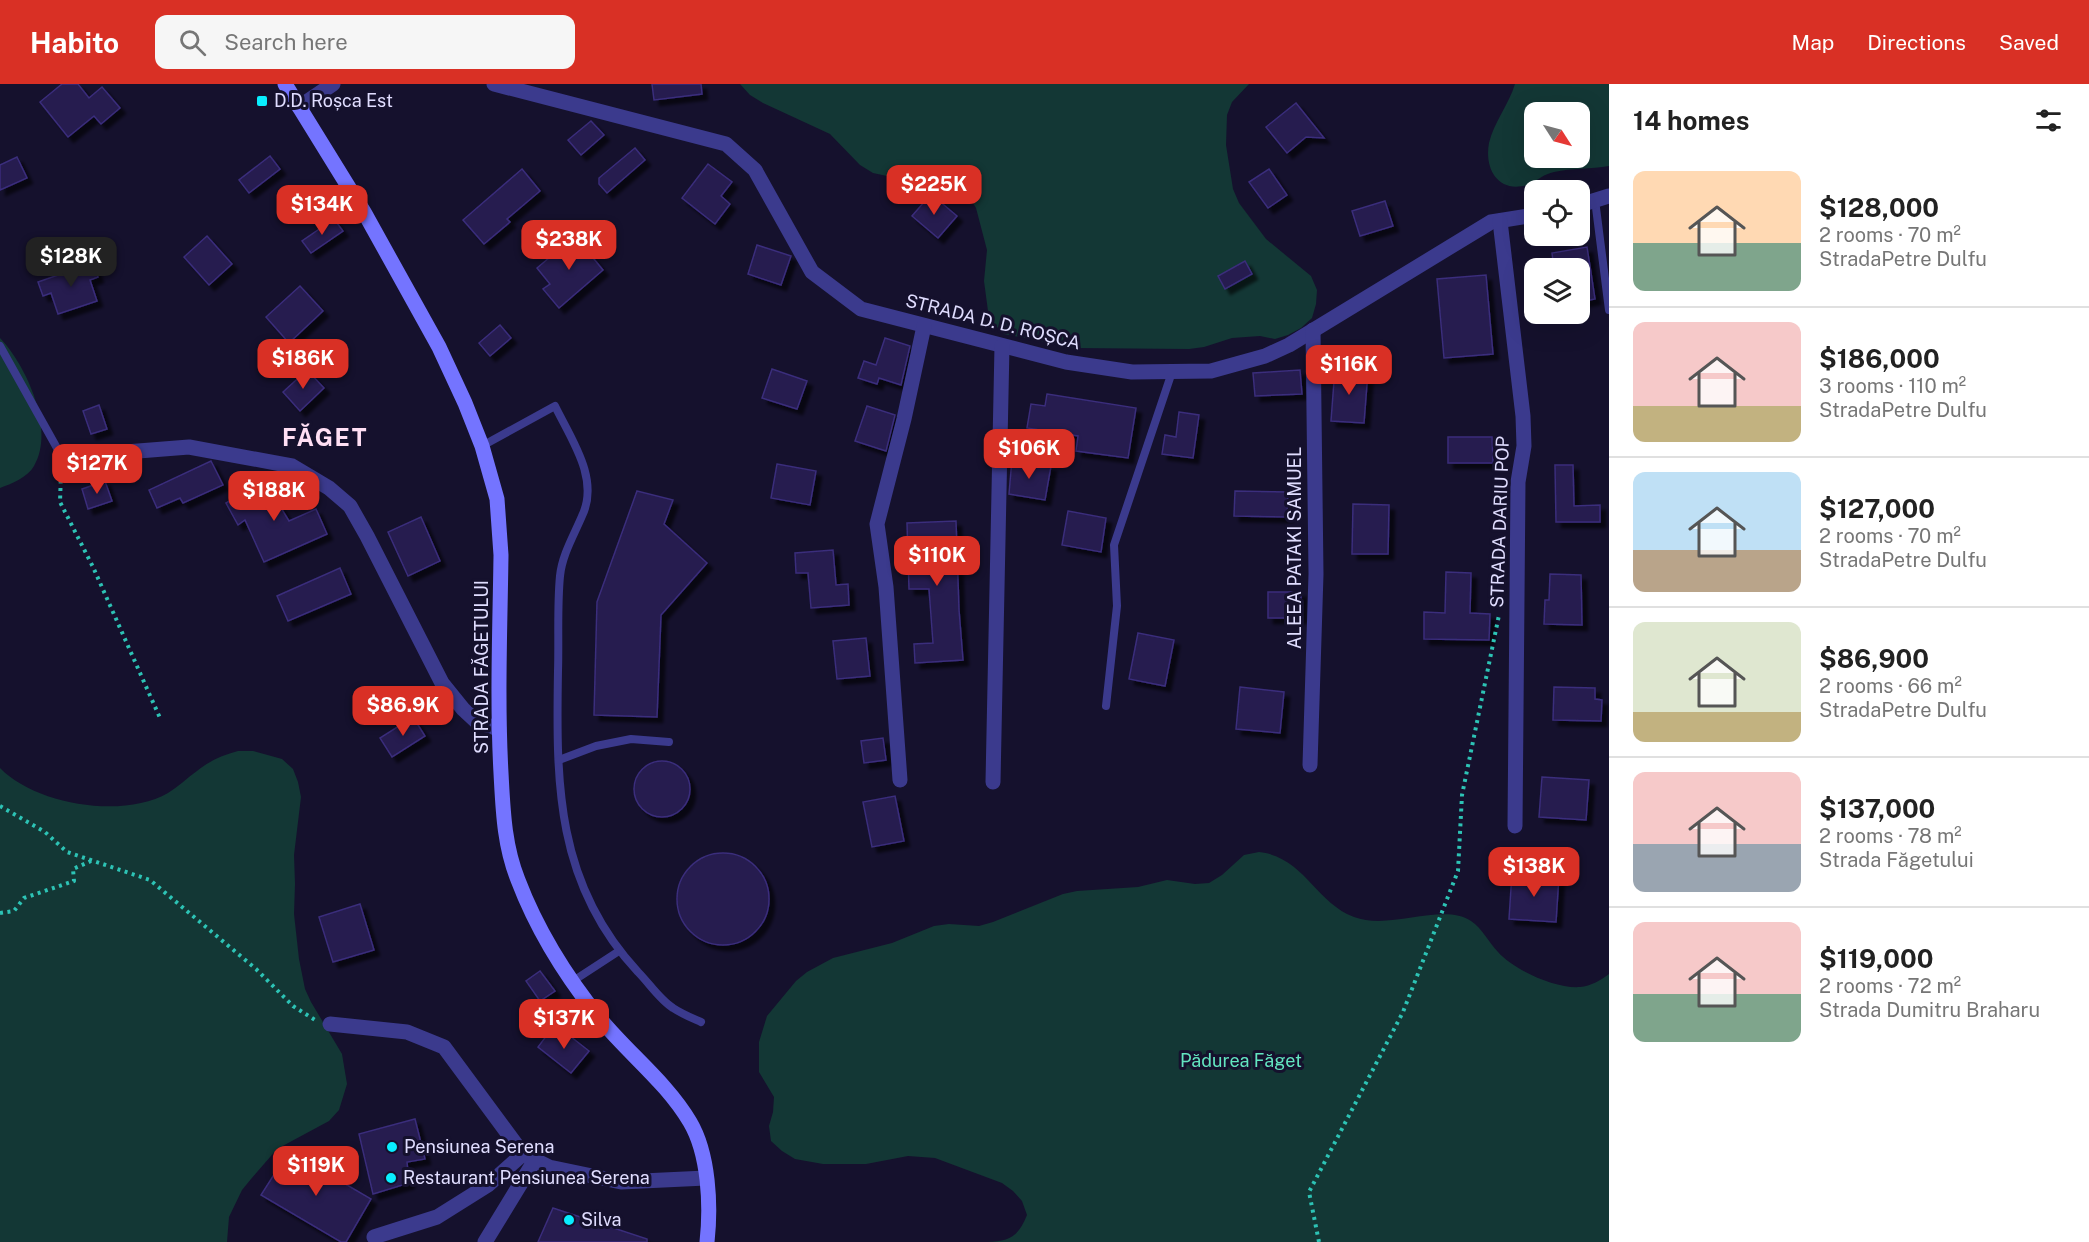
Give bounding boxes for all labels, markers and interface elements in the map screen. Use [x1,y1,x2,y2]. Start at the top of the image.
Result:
search box [155,15,575,69]
text: Habito [30,26,119,59]
icon: search [176,26,209,59]
text: Search here [224,29,348,55]
text: Map [1792,30,1834,55]
text: Directions [1867,30,1966,55]
text: Saved [1999,30,2059,55]
place label: D.D. Roșca Est [274,90,393,111]
marker: D.D. Roșca Est [255,94,269,108]
north arrow [1524,102,1590,168]
map controls [1524,102,1590,324]
icon: filters [2032,104,2065,137]
text: 14 homes [1633,105,1749,136]
pin: $225K [892,165,976,216]
text: $225K [901,172,967,196]
button: locate [1524,180,1590,246]
pin: $134K [280,185,364,236]
text: $134K [291,192,353,216]
text: $128,000 [1819,192,1939,223]
icon: home [1681,195,1753,267]
pin: $238K [527,220,611,271]
text: 2 rooms · 70 m² [1819,223,1961,247]
text: $238K [535,227,603,251]
pin: $128K [29,237,113,288]
text: $128K [40,244,102,268]
text: StradaPetre Dulfu [1819,247,1987,271]
button: layers [1524,258,1590,324]
street label: STRADA D. D. ROȘCA [903,290,1083,353]
pin: $186K [261,339,345,390]
text: $186,000 [1819,343,1940,374]
pin: $116K [1307,345,1391,396]
text: $186K [271,346,335,370]
icon: home [1681,346,1753,418]
text: $116K [1320,352,1378,376]
text: 3 rooms · 110 m² [1819,374,1966,398]
text: StradaPetre Dulfu [1819,398,1987,422]
district label: FĂGET [282,423,368,451]
pin: $106K [987,429,1071,480]
text: $106K [998,436,1060,460]
street label: STRADA DARIU POP [1486,436,1513,608]
pin: $127K [55,444,139,495]
street label: ALEEA PATAKI SAMUEL [1284,447,1305,649]
text: $127K [66,451,128,475]
pin: $188K [232,471,316,522]
text: $188K [242,478,306,502]
text: $127,000 [1819,493,1935,524]
icon: home [1681,496,1753,568]
text: 2 rooms · 70 m² [1819,524,1961,548]
pin: $110K [895,536,979,587]
text: $110K [908,543,966,567]
text: StradaPetre Dulfu [1819,548,1987,572]
street label: STRADA FĂGETULUI [471,580,492,754]
text: $86,900 [1819,643,1929,674]
icon: home [1681,646,1753,718]
text: 2 rooms · 66 m² [1819,674,1962,698]
pin: $86.9K [354,686,452,737]
text: $86.9K [366,693,440,717]
text: StradaPetre Dulfu [1819,698,1987,722]
text: $137,000 [1819,793,1935,824]
icon: home [1681,796,1753,868]
text: 2 rooms · 78 m² [1819,824,1962,848]
pin: $138K [1492,847,1576,898]
text: Strada Făgetului [1819,848,1974,872]
text: $138K [1502,854,1566,878]
text: $119,000 [1819,943,1933,974]
icon: home [1681,946,1753,1018]
text: 2 rooms · 72 m² [1819,974,1961,998]
text: Strada Dumitru Braharu [1819,998,2040,1022]
pin: $137K [522,999,606,1050]
text: $137K [533,1006,595,1030]
park label: Pădurea Făget [1180,1050,1302,1071]
place label: Pensiunea Serena [404,1136,554,1157]
marker: Pensiunea Serena [385,1140,399,1154]
pin: $119K [274,1146,358,1197]
text: $119K [287,1153,345,1177]
place label: Restaurant Pensiunea Serena [403,1167,650,1188]
marker: Restaurant Pensiunea Serena [384,1171,398,1185]
place label: Silva [581,1209,622,1230]
marker: Silva [562,1213,576,1227]

